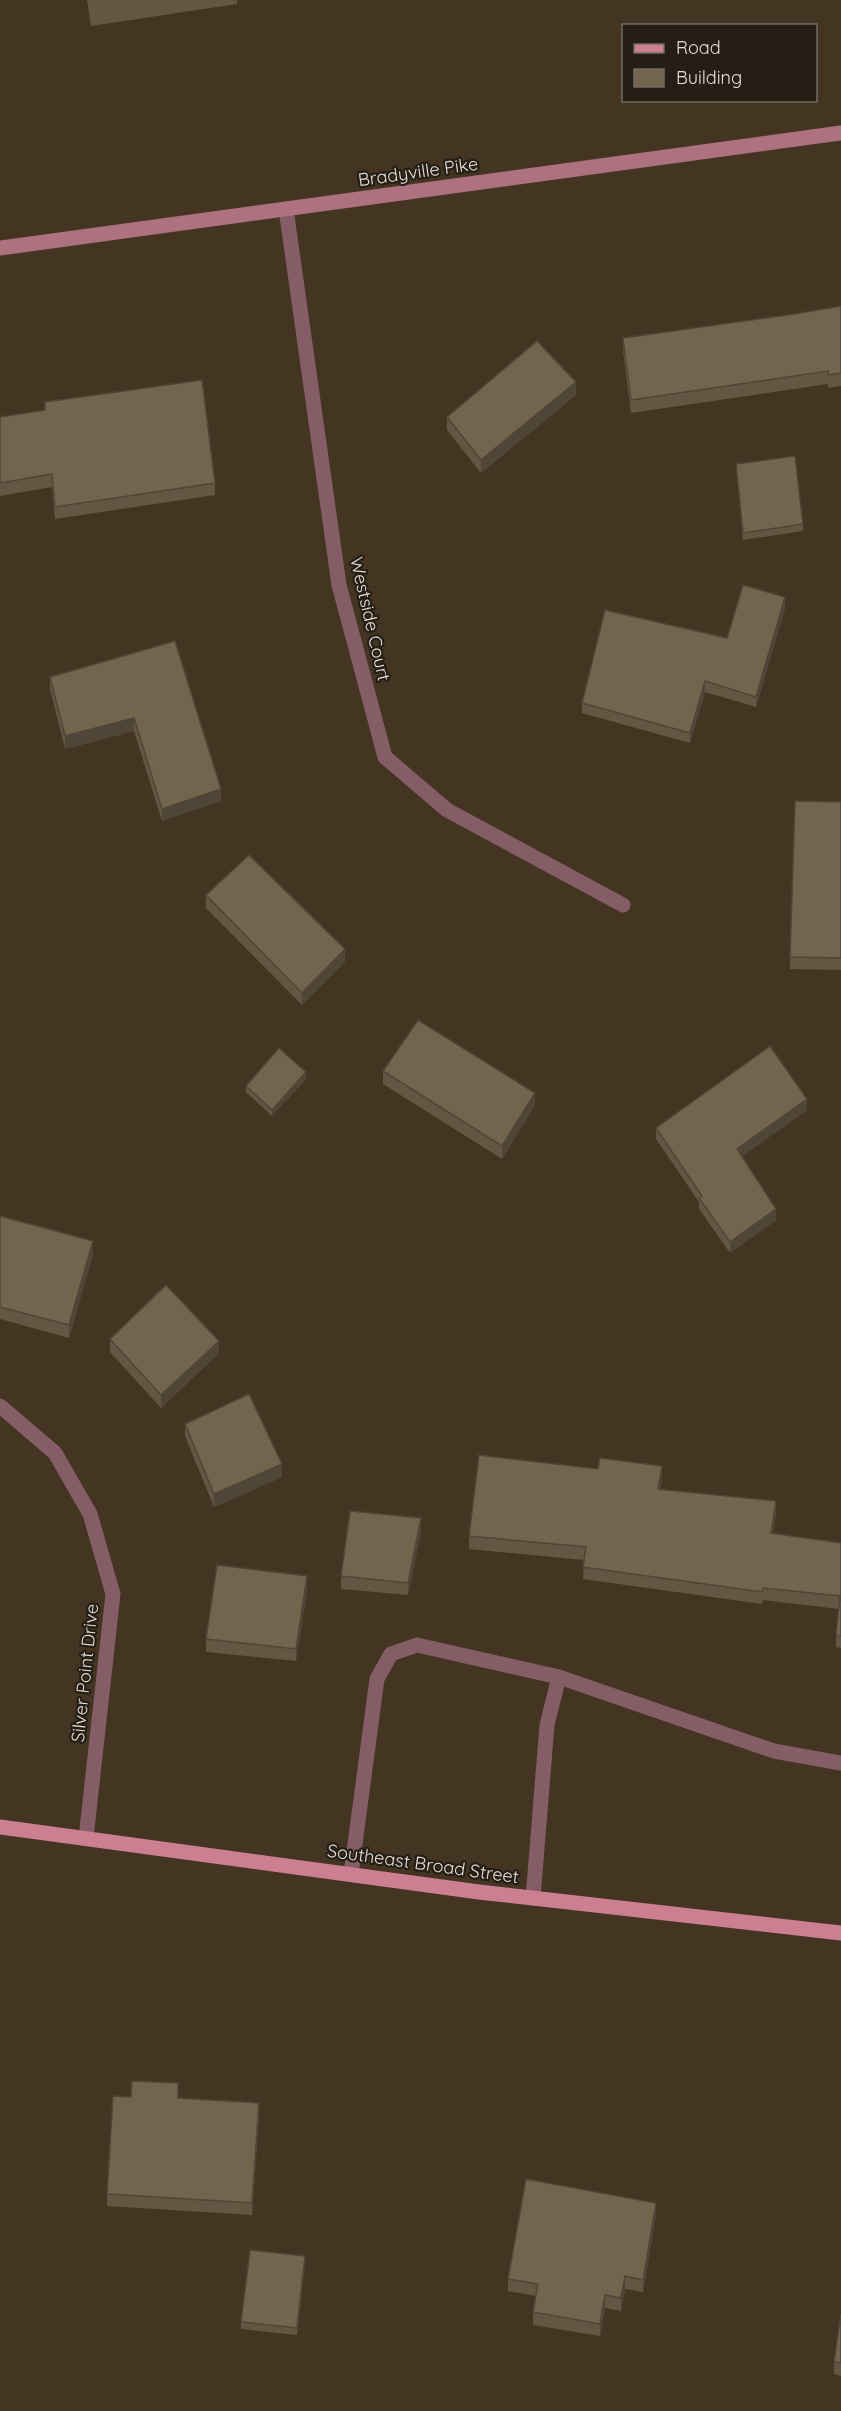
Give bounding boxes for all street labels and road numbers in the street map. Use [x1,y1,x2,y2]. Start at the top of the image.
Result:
street label: Bradyville Pike [356,152,479,191]
street label: Westside Court [345,555,396,683]
street label: Silver Point Drive [66,1603,103,1743]
street label: Southeast Broad Street [326,1839,520,1888]

